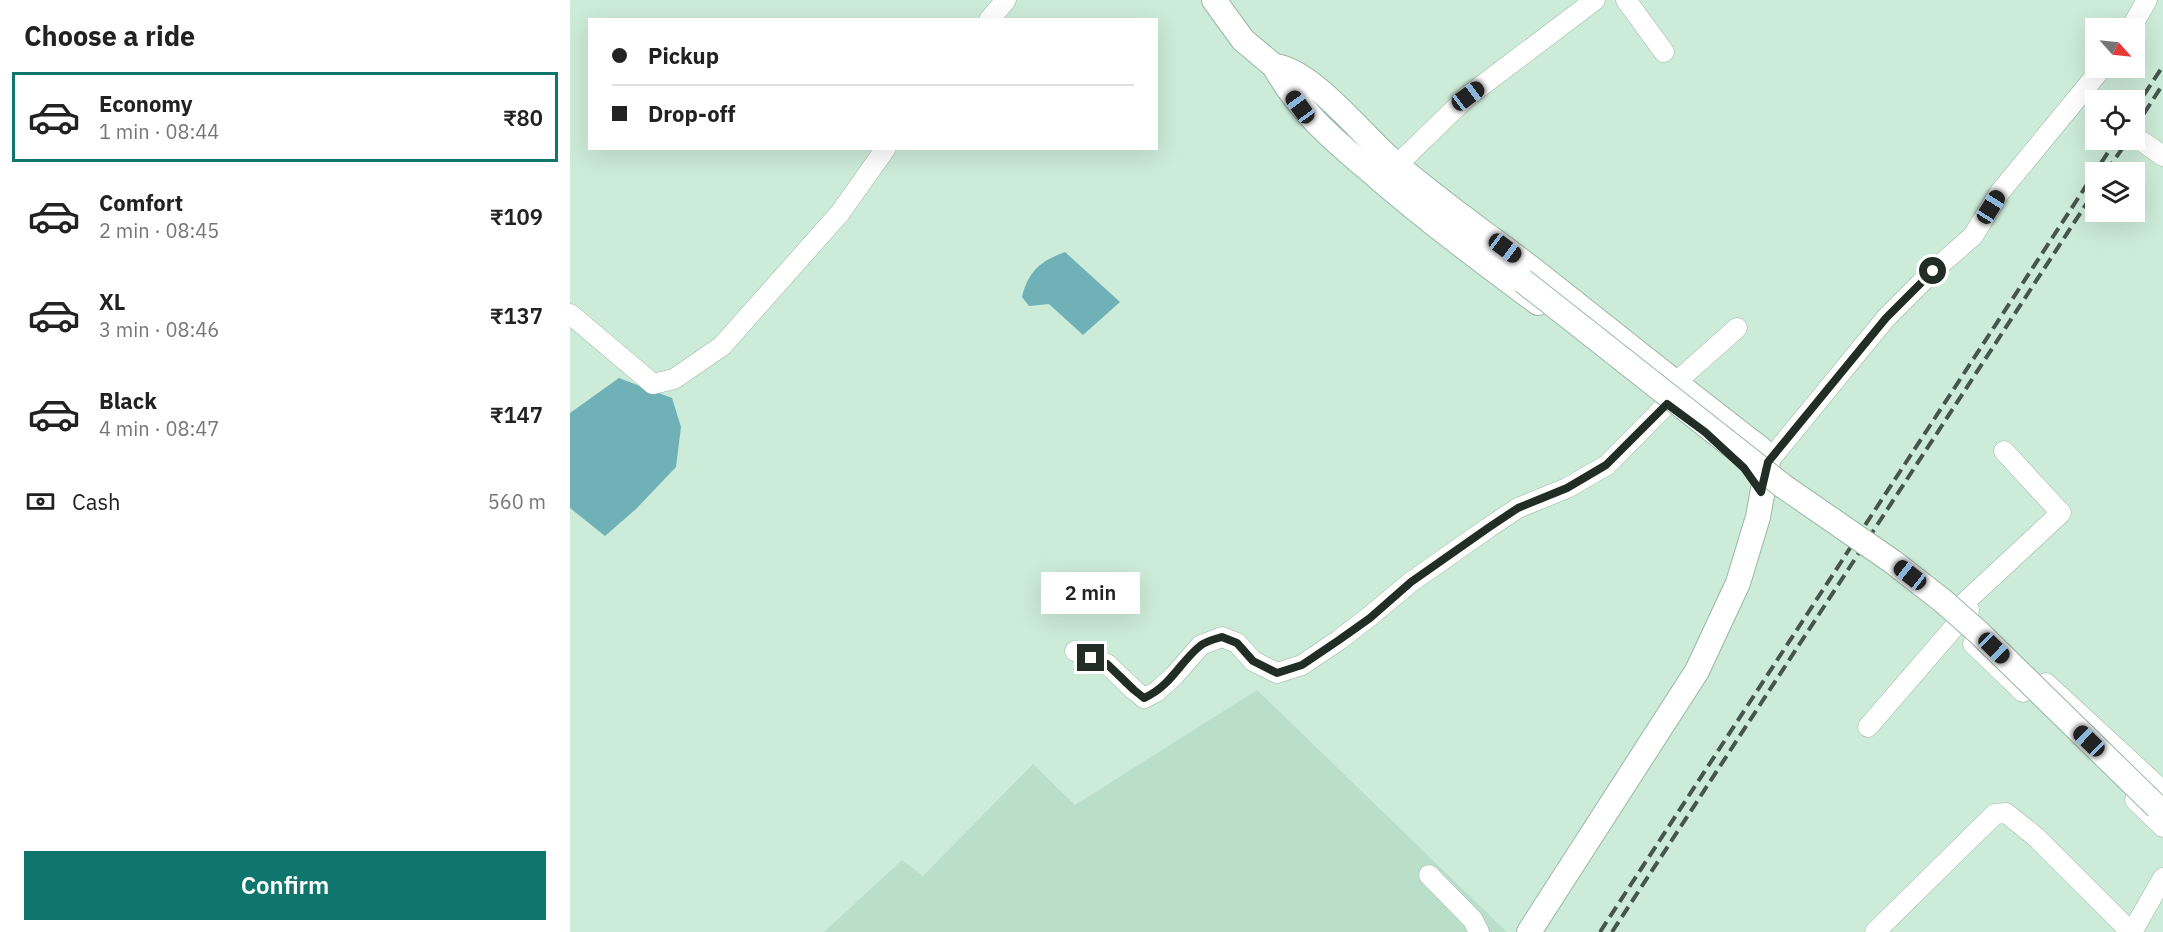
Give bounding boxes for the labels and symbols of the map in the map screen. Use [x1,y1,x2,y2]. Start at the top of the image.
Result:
north arrow [2085,18,2145,78]
car [1448,78,1488,114]
car [1282,87,1318,127]
car [1974,187,2008,227]
car [1485,230,1525,266]
route start [1919,257,1946,284]
car [1890,557,1930,593]
callout: 2 min [1042,571,1140,613]
car [1975,629,2013,667]
route end [1077,644,1104,671]
car [2070,722,2108,760]

